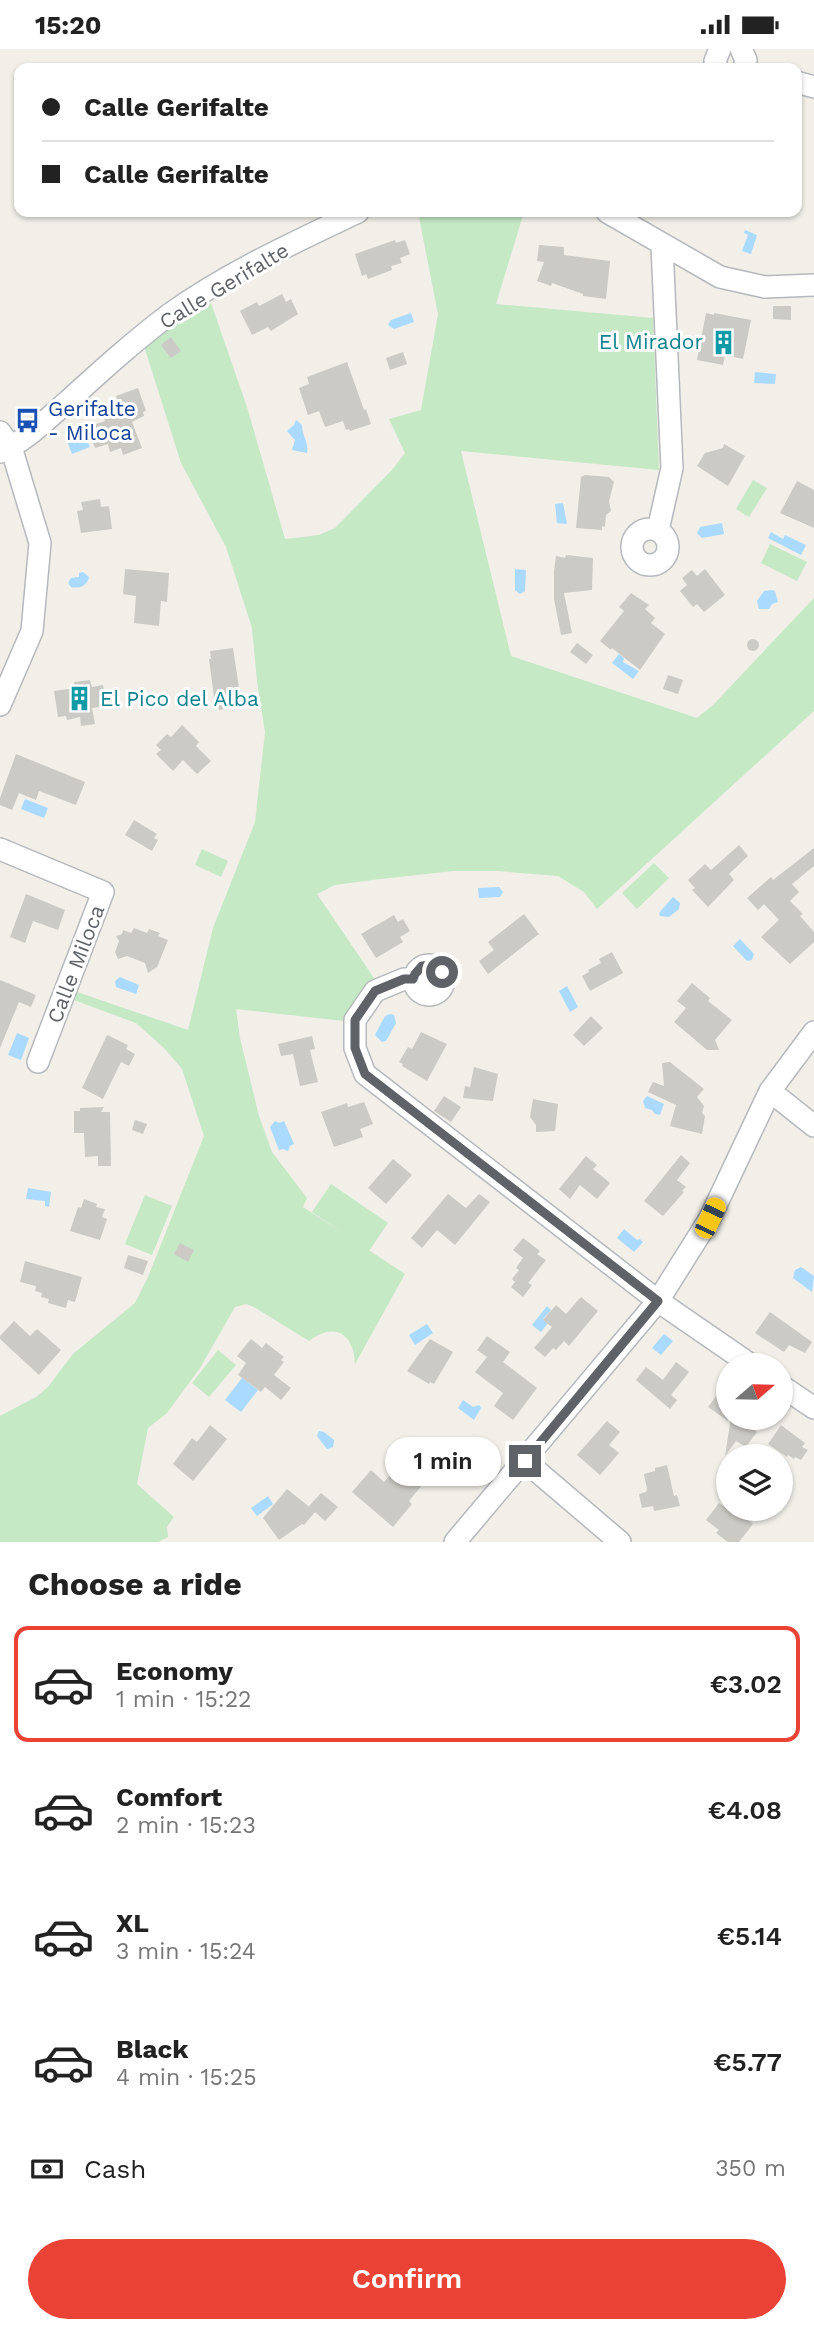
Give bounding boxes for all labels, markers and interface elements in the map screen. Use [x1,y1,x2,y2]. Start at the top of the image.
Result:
text: 15:20 [35,10,101,40]
text: Calle Gerifalte [84,92,269,122]
text: Calle Gerifalte [84,159,269,189]
street label: Calle Gerifalte [155,237,293,334]
building icon: El Mirador [709,328,737,356]
place label: El Mirador [599,329,703,354]
place label: Gerifalte - Miloca [48,396,136,445]
bus stop icon: Gerifalte - Miloca [14,407,42,435]
building icon: El Pico del Alba [66,685,94,713]
place label: El Pico del Alba [100,686,259,711]
street label: Calle Miloca [42,901,110,1026]
route start [426,956,458,988]
car [692,1195,729,1241]
north arrow [716,1353,793,1430]
map controls [716,1353,793,1521]
callout: 1 min [385,1437,500,1485]
button: layers [716,1444,793,1521]
route end [509,1445,541,1477]
text: 1 min [413,1448,473,1475]
text: Choose a ride [28,1565,242,1603]
icon: car [32,1653,95,1716]
text: Economy [116,1656,233,1686]
text: €3.02 [710,1669,782,1699]
text: 1 min · 15:22 [116,1686,252,1713]
icon: car [32,1779,95,1842]
text: Comfort [116,1782,222,1812]
text: €4.08 [708,1795,782,1825]
text: 2 min · 15:23 [116,1812,256,1839]
icon: car [32,1905,95,1968]
text: XL [116,1908,149,1938]
text: €5.14 [717,1921,782,1951]
text: 3 min · 15:24 [116,1938,256,1965]
icon: car [32,2031,95,2094]
text: Black [116,2034,188,2064]
text: €5.77 [713,2047,782,2077]
text: 4 min · 15:25 [116,2064,257,2091]
icon: cash [28,2150,66,2188]
text: Cash [84,2154,146,2184]
text: 350 m [715,2155,786,2182]
button: Confirm [28,2239,786,2319]

